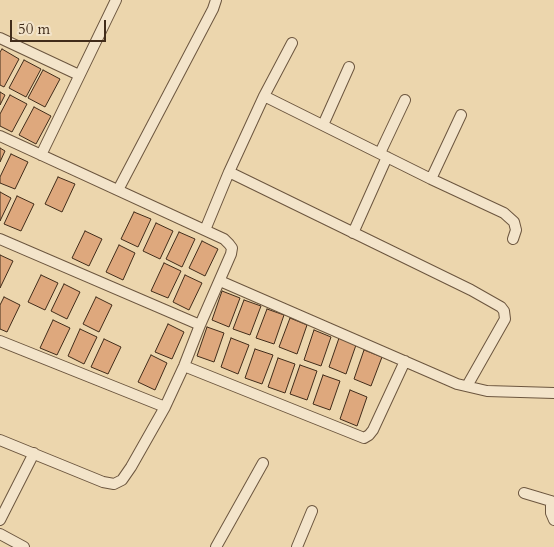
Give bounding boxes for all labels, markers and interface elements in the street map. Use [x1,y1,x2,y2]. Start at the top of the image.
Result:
scale bar [12,10,109,42]
text: 50 m [18,19,50,39]

